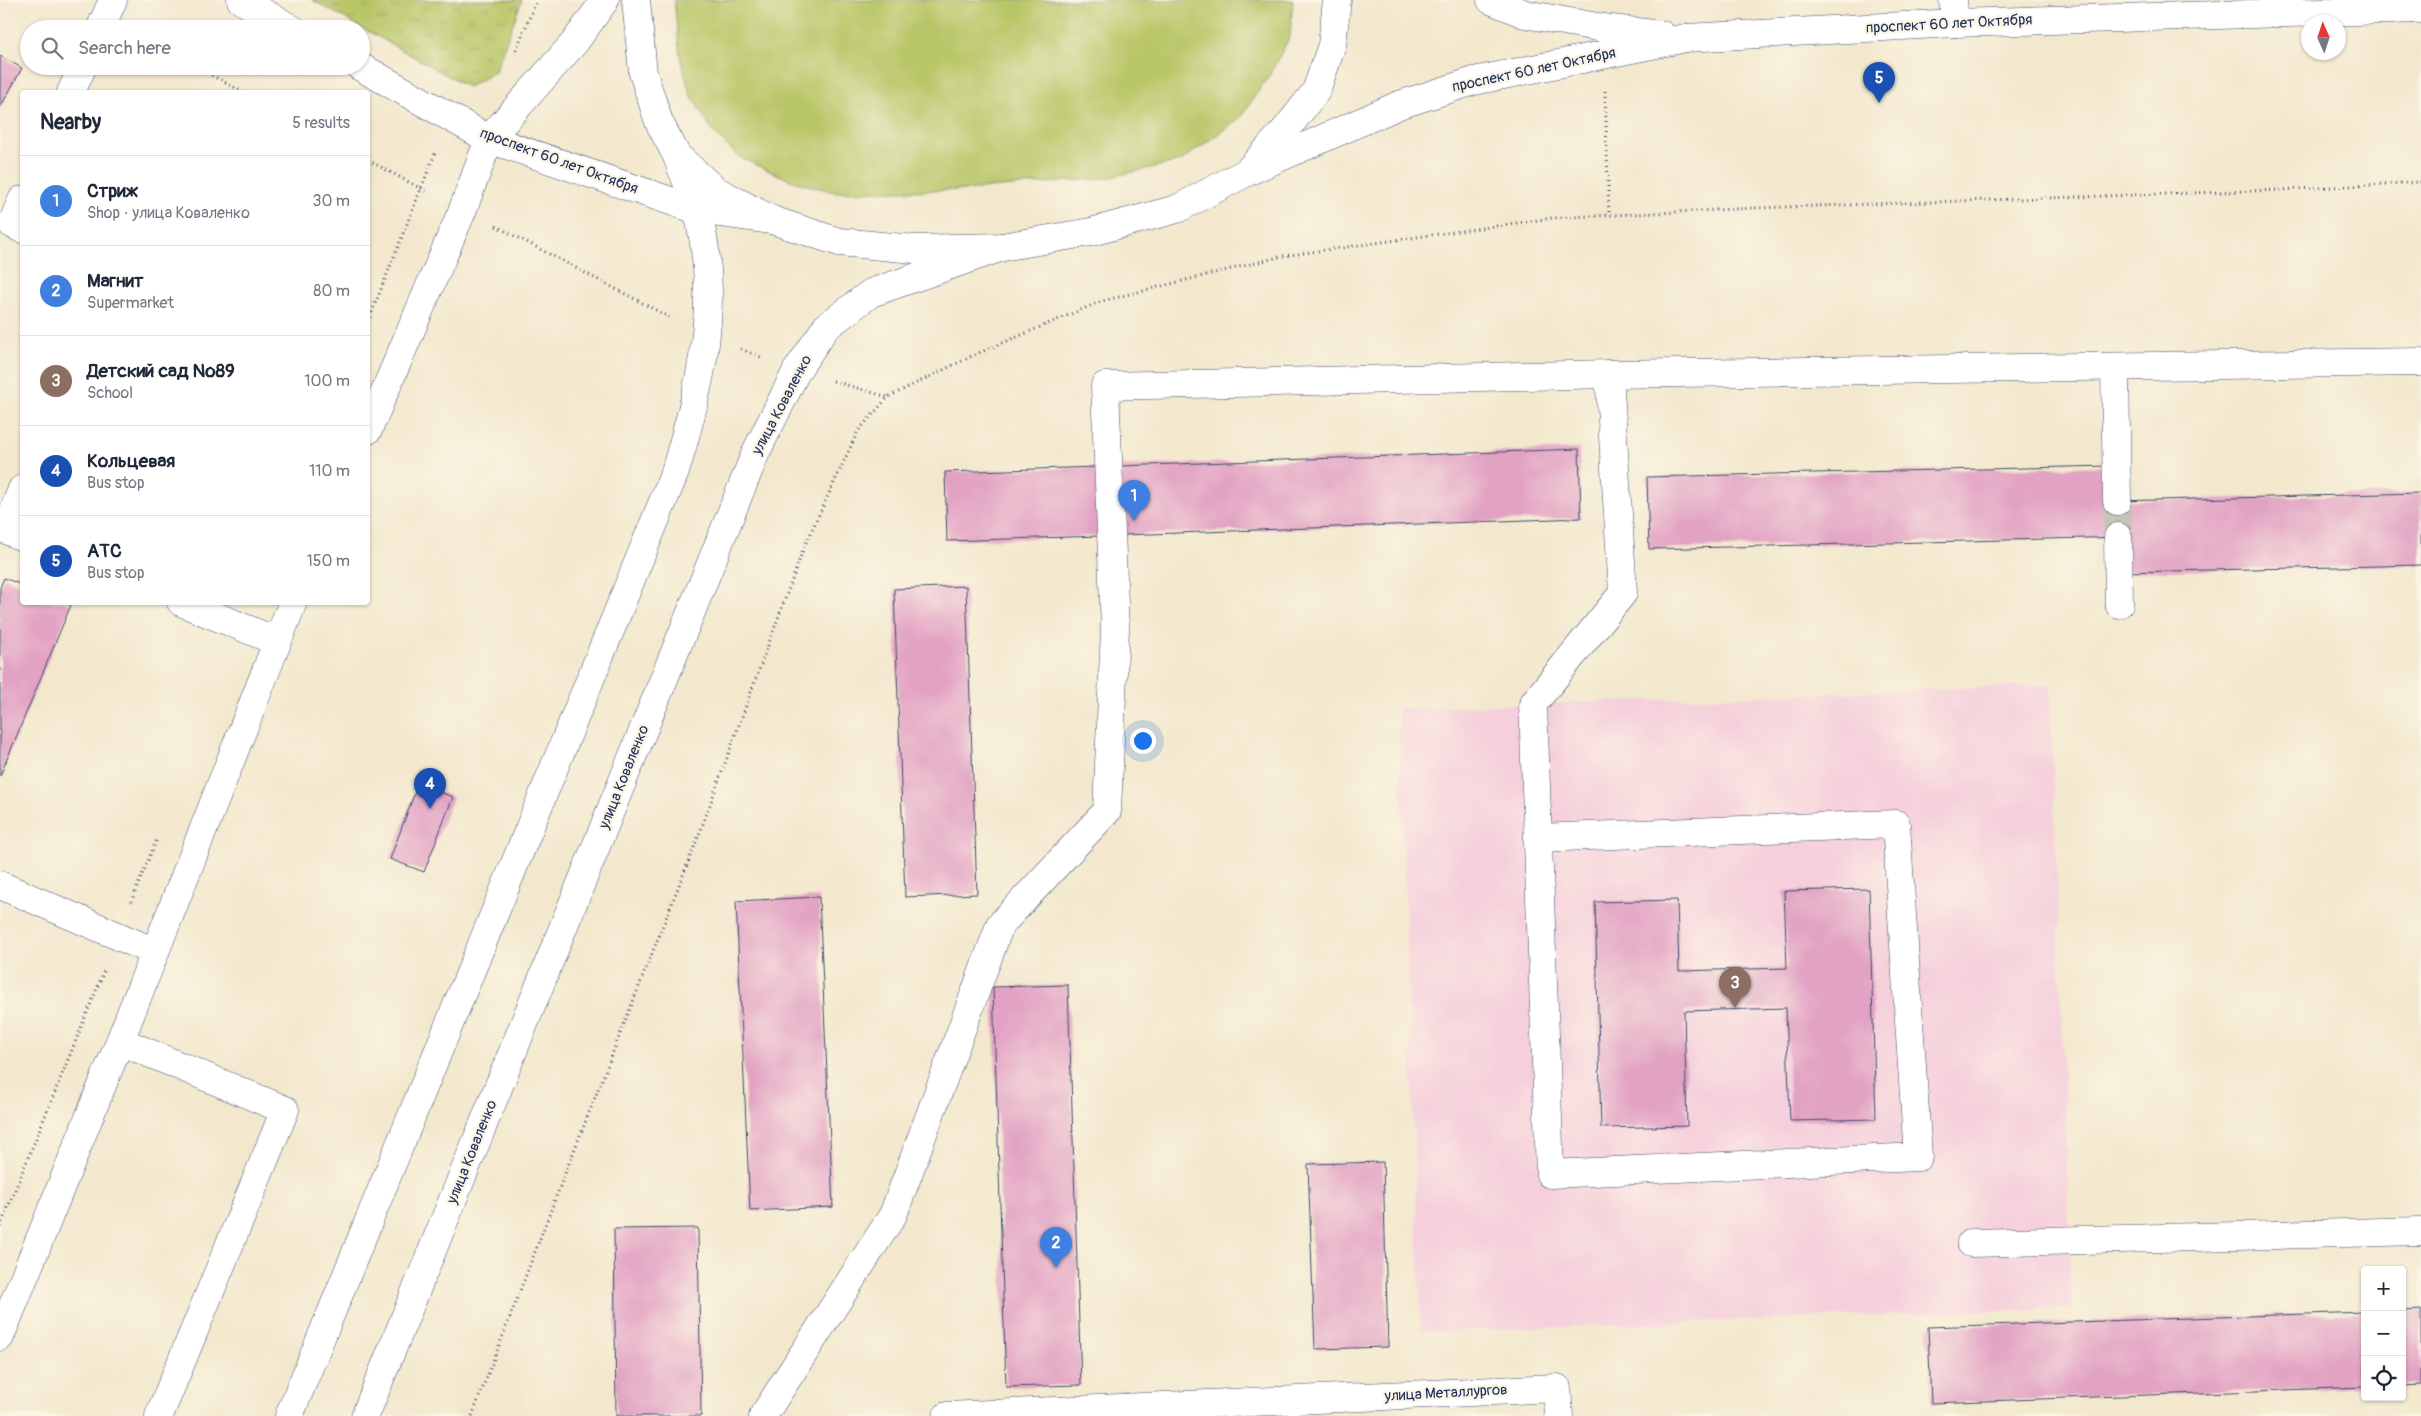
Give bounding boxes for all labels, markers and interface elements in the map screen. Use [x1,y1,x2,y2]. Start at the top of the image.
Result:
street label: проспект 60 лет Октября [1865,10,2033,38]
north arrow [2301,15,2346,60]
search box [20,20,370,75]
icon: search [38,34,66,62]
text: Search here [78,36,171,60]
street label: проспект 60 лет Октября [1450,43,1618,97]
pin: 5 [1863,62,1895,103]
text: Nearby [40,109,101,136]
text: 5 results [292,113,350,133]
street label: проспект 60 лет Октября [477,124,641,198]
text: Стриж [87,179,138,203]
text: 1 [53,191,59,211]
text: 30 m [312,191,350,211]
text: Shop · улица Коваленко [87,203,250,223]
text: Магнит [87,269,143,293]
text: 2 [52,281,60,301]
text: 80 m [313,281,350,301]
text: Supermarket [87,293,174,313]
street label: улица Коваленко [747,352,816,459]
text: Детский сад №89 [87,359,235,383]
text: 3 [52,371,60,391]
text: 100 m [304,371,350,391]
text: School [87,383,133,403]
text: Кольцевая [87,449,175,473]
text: 4 [51,461,61,481]
text: 110 m [309,461,350,481]
text: Bus stop [87,473,145,493]
pin: 1 [1118,480,1150,521]
text: АТС [87,539,122,563]
text: 5 [52,551,60,571]
text: 150 m [306,551,350,571]
text: Bus stop [87,563,145,583]
street label: улица Коваленко [594,722,653,833]
your location [1130,728,1156,754]
pin: 4 [414,768,446,809]
pin: 3 [1719,967,1751,1008]
street label: улица Коваленко [442,1097,501,1208]
pin: 2 [1040,1227,1072,1268]
map controls [2361,1266,2406,1401]
button: + [2361,1266,2406,1311]
button: − [2361,1311,2406,1356]
button: locate [2361,1356,2406,1401]
street label: улица Металлургов [1383,1380,1508,1406]

